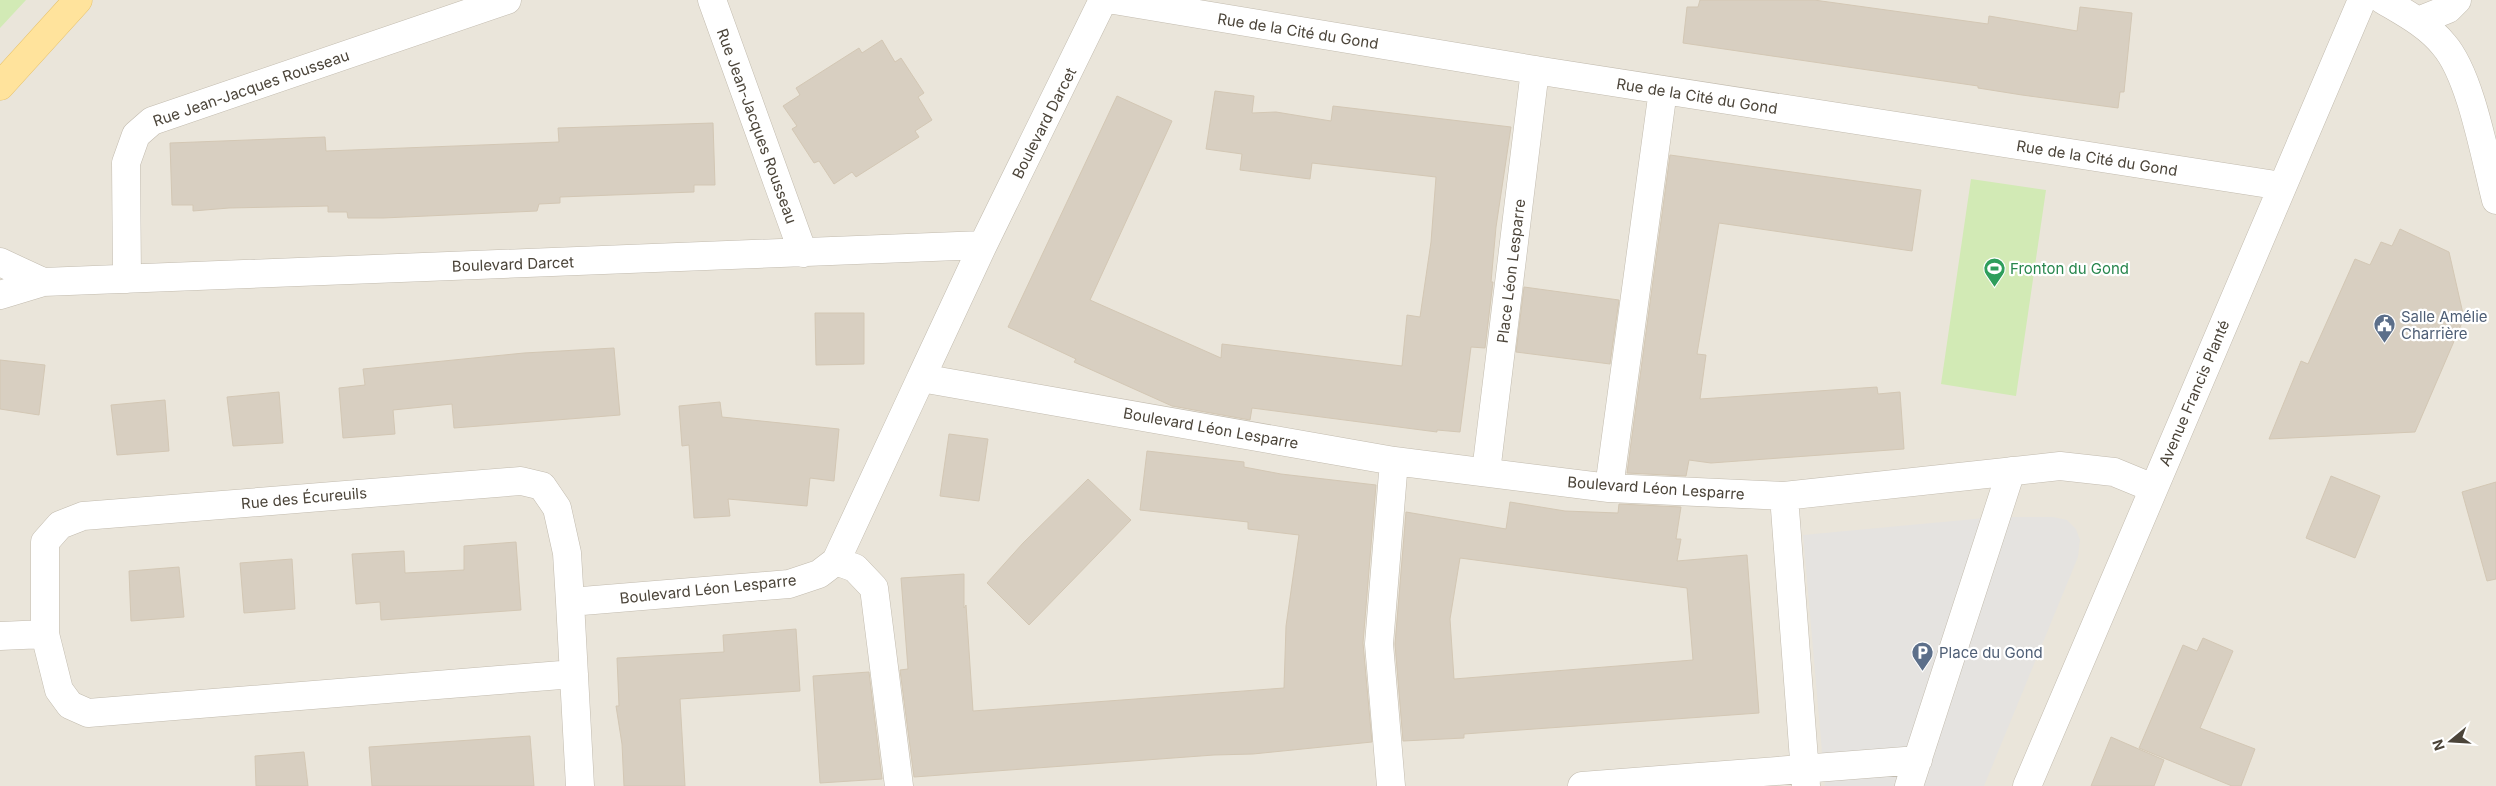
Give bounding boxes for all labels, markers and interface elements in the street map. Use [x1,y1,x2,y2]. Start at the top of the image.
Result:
street label: Rue de la Cité du Gond [1216,9,1380,53]
street label: Rue Jean-Jacques Rousseau [713,26,801,226]
street label: Rue Jean-Jacques Rousseau [150,45,352,131]
street label: Boulevard Darcet [1008,64,1080,182]
street label: Rue de la Cité du Gond [1615,74,1779,118]
street label: Rue de la Cité du Gond [2015,136,2179,180]
street label: Place Léon Lesparre [1493,198,1529,344]
street label: Boulevard Darcet [452,252,574,276]
sports icon: Fronton du Gond [1982,256,2006,287]
place label: Fronton du Gond [2010,259,2129,278]
place label: Salle Amélie Charrière [2401,307,2488,343]
public building icon: Salle Amélie Charrière [2373,313,2397,344]
street label: Avenue Francis Planté [2155,317,2233,469]
street label: Boulevard Léon Lesparre [1122,403,1300,453]
street label: Boulevard Léon Lesparre [1567,472,1745,504]
street label: Rue des Écureuils [240,483,368,513]
street label: Boulevard Léon Lesparre [619,570,797,608]
parking icon: Place du Gond [1911,640,1935,671]
place label: Place du Gond [1939,643,2043,662]
north arrow [2426,716,2476,766]
text: N [2428,737,2448,753]

